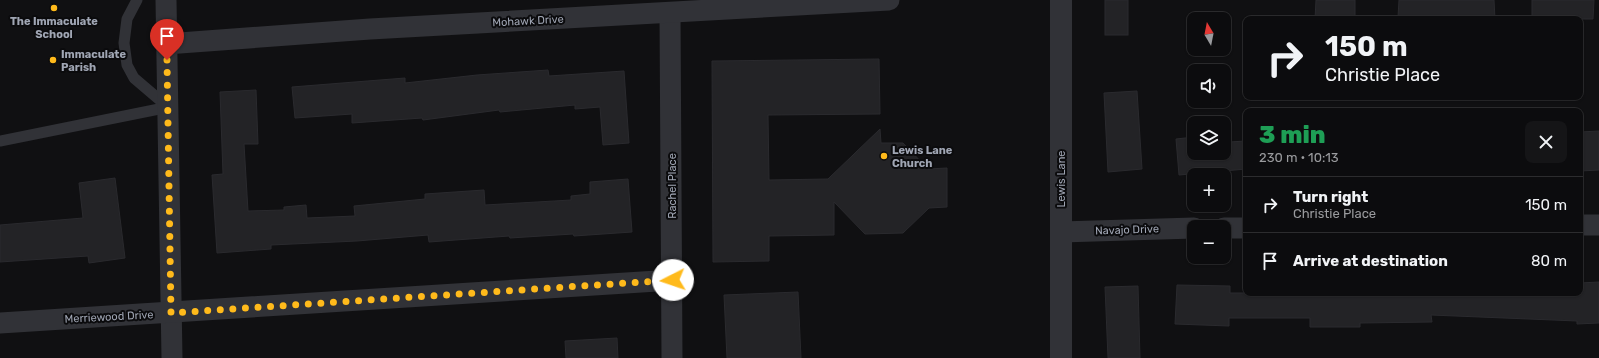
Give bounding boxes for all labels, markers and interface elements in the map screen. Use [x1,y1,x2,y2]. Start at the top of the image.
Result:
marker: The Immaculate School [49,3,59,13]
north arrow [1187,12,1231,56]
map controls [1187,12,1231,264]
street label: Mohawk Drive [492,13,564,29]
place label: The Immaculate School [10,15,98,41]
pin [150,19,184,60]
icon: arrive [156,25,178,47]
text: 150 m [1325,30,1408,63]
icon: right [1259,32,1311,84]
place label: Immaculate Parish [61,48,126,74]
marker: Immaculate Parish [48,55,58,65]
button: sound [1187,64,1231,108]
text: Christie Place [1325,64,1440,86]
button: layers [1187,116,1231,160]
text: 3 min [1259,121,1326,149]
button: close [1525,121,1567,163]
place label: Lewis Lane Church [892,144,953,170]
text: 230 m · 10:13 [1259,150,1339,165]
marker: Lewis Lane Church [879,151,889,161]
street label: Lewis Lane [1055,151,1068,207]
street label: Rachel Place [666,153,679,219]
button: + [1187,168,1231,212]
text: Turn right [1293,188,1368,206]
icon: right [1259,194,1281,216]
text: 150 m [1525,196,1567,214]
text: Christie Place [1293,206,1376,221]
button: − [1187,220,1231,264]
street label: Navajo Drive [1095,222,1159,238]
icon: arrive [1259,250,1281,272]
text: Arrive at destination [1293,252,1448,270]
text: 80 m [1531,252,1567,270]
position arrow [652,259,694,301]
street label: Merriewood Drive [64,308,154,326]

